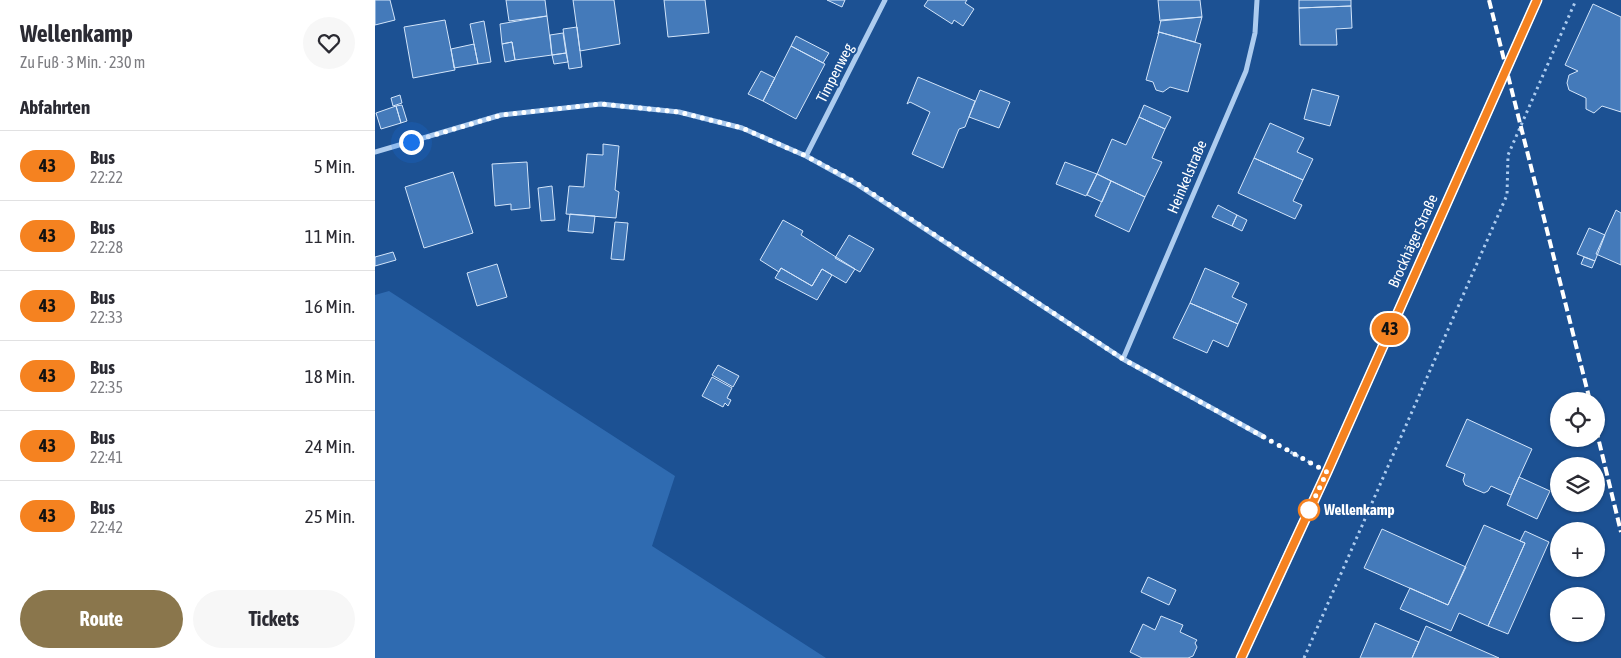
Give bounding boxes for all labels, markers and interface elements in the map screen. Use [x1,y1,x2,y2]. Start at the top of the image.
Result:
button: heart [303,17,355,69]
text: Wellenkamp [20,20,133,47]
street label: Timpenweg [812,40,857,105]
text: Zu Fuß · 3 Min. · 230 m [20,53,145,71]
text: Abfahrten [20,96,90,118]
your location [399,130,424,155]
street label: Heinkelstraße [1163,137,1210,216]
text: Bus [90,146,115,168]
text: 43 [39,155,56,176]
text: 5 Min. [314,155,355,177]
text: 22:22 [90,168,123,186]
street label: Brockhäger Straße [1384,191,1441,290]
text: Bus [90,216,115,238]
text: 43 [39,225,56,246]
text: 11 Min. [305,225,355,247]
text: 22:28 [90,238,123,256]
text: Bus [90,286,115,308]
text: 43 [39,295,56,316]
text: 16 Min. [305,295,355,317]
text: 22:33 [90,308,123,326]
line badge: 43 [1367,313,1413,345]
text: 43 [1382,318,1398,339]
text: Bus [90,356,115,378]
text: 43 [39,365,56,386]
text: 18 Min. [305,365,355,387]
text: 22:35 [90,378,123,396]
map controls [1550,392,1605,642]
button: locate [1550,392,1605,447]
text: Bus [90,426,115,448]
text: 43 [39,435,56,456]
text: 24 Min. [305,435,355,457]
text: 22:41 [90,448,123,466]
button: layers [1550,457,1605,512]
text: Bus [90,496,115,518]
marker: Wellenkamp [1298,499,1320,521]
place label: Wellenkamp [1323,501,1395,518]
text: 43 [39,505,56,526]
text: 25 Min. [305,505,355,527]
text: 22:42 [90,518,123,536]
button: + [1550,522,1605,577]
button: − [1550,587,1605,642]
button: Route [20,590,183,648]
button: Tickets [193,590,355,648]

